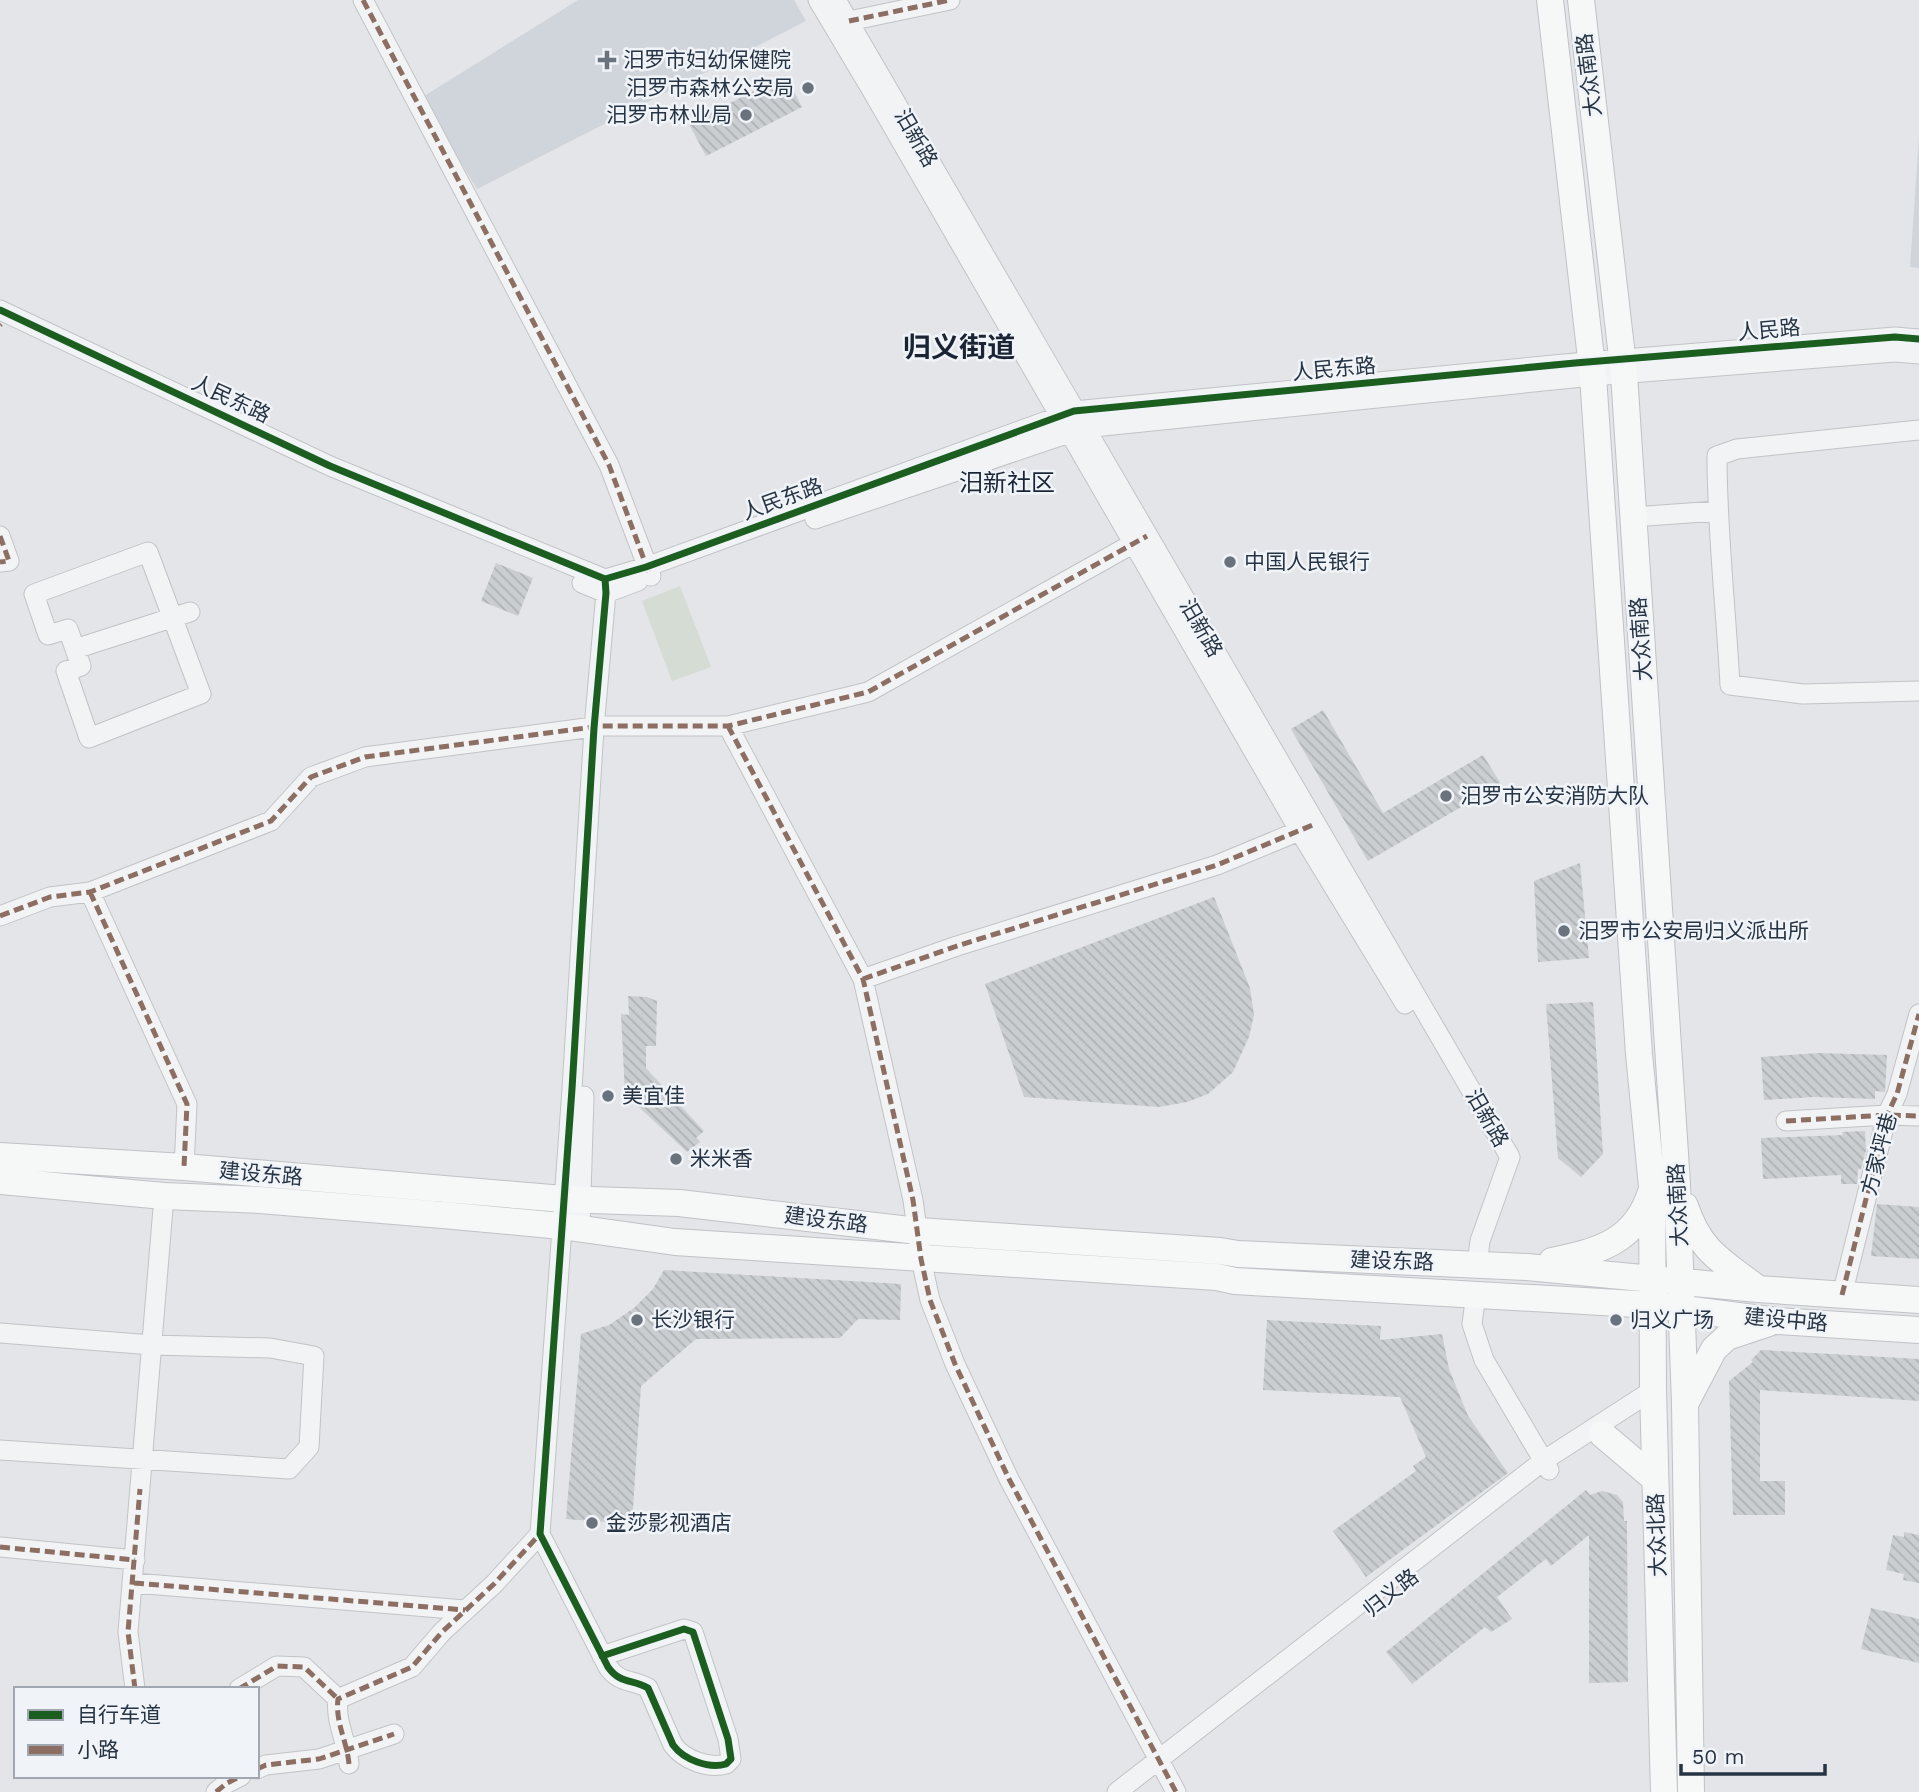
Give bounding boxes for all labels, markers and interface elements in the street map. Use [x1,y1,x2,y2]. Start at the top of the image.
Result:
street label: 大众南路 [1571,32,1606,118]
place label: 汨罗市妇幼保健院 [623,47,791,72]
marker: 汨罗市妇幼保健院 [597,50,617,70]
place label: 汨罗市森林公安局 [626,75,794,100]
marker: 汨罗市森林公安局 [800,80,816,96]
place label: 汨罗市林业局 [606,102,732,127]
street label: 汨新路 [890,104,943,171]
marker: 汨罗市林业局 [738,107,754,123]
street label: 人民路 [1736,314,1801,345]
district label: 归义街道 [903,331,1015,364]
street label: 人民东路 [1291,352,1377,385]
street label: 人民东路 [188,369,275,428]
district label: 汨新社区 [959,469,1055,497]
street label: 人民东路 [738,472,826,525]
place label: 中国人民银行 [1244,549,1370,574]
marker: 中国人民银行 [1222,554,1238,570]
street label: 汨新路 [1175,594,1228,661]
street label: 大众南路 [1625,596,1656,682]
place label: 汨罗市公安消防大队 [1460,783,1649,808]
marker: 汨罗市公安消防大队 [1438,788,1454,804]
place label: 汨罗市公安局归义派出所 [1578,918,1809,943]
marker: 汨罗市公安局归义派出所 [1556,923,1572,939]
place label: 美宜佳 [622,1083,685,1108]
street label: 汨新路 [1461,1084,1514,1151]
marker: 美宜佳 [600,1088,616,1104]
street label: 方家坪巷 [1856,1110,1901,1198]
place label: 米米香 [690,1146,753,1171]
marker: 米米香 [668,1151,684,1167]
street label: 建设东路 [218,1157,304,1190]
street label: 大众南路 [1663,1162,1692,1248]
street label: 建设东路 [783,1202,869,1237]
street label: 建设东路 [1350,1247,1434,1274]
street label: 建设中路 [1743,1303,1829,1336]
place label: 长沙银行 [651,1307,735,1332]
place label: 归义广场 [1630,1307,1714,1332]
marker: 长沙银行 [629,1312,645,1328]
marker: 归义广场 [1608,1312,1624,1328]
street label: 大众北路 [1643,1493,1670,1577]
place label: 金莎影视酒店 [606,1510,732,1535]
marker: 金莎影视酒店 [584,1515,600,1531]
street label: 归义路 [1358,1563,1423,1622]
legend [14,1687,259,1778]
text: 自行车道 [77,1702,161,1727]
scale bar [1681,1732,1825,1776]
text: 小路 [77,1737,119,1762]
text: 50 m [1692,1744,1744,1769]

